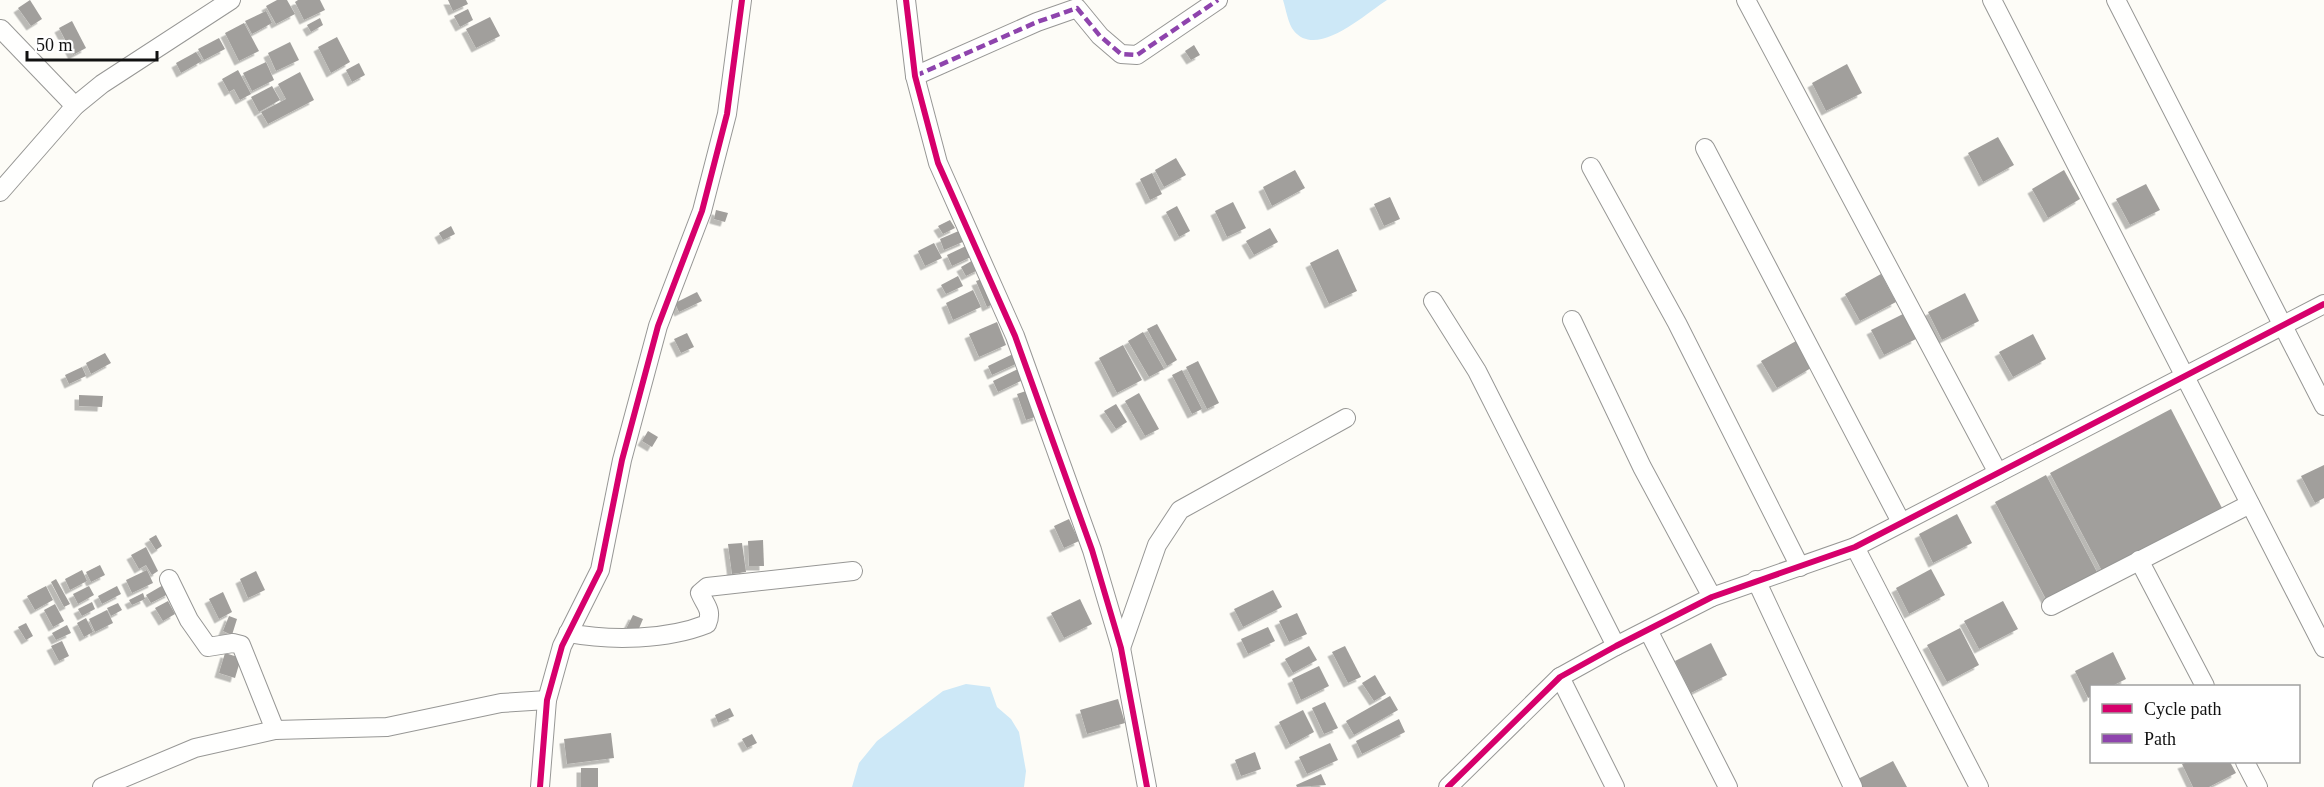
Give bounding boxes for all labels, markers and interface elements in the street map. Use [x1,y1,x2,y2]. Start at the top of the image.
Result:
scale bar [27,24,158,62]
text: 50 m [36,35,73,55]
legend [2090,685,2300,763]
text: Cycle path [2144,699,2221,719]
text: Path [2144,729,2176,749]

